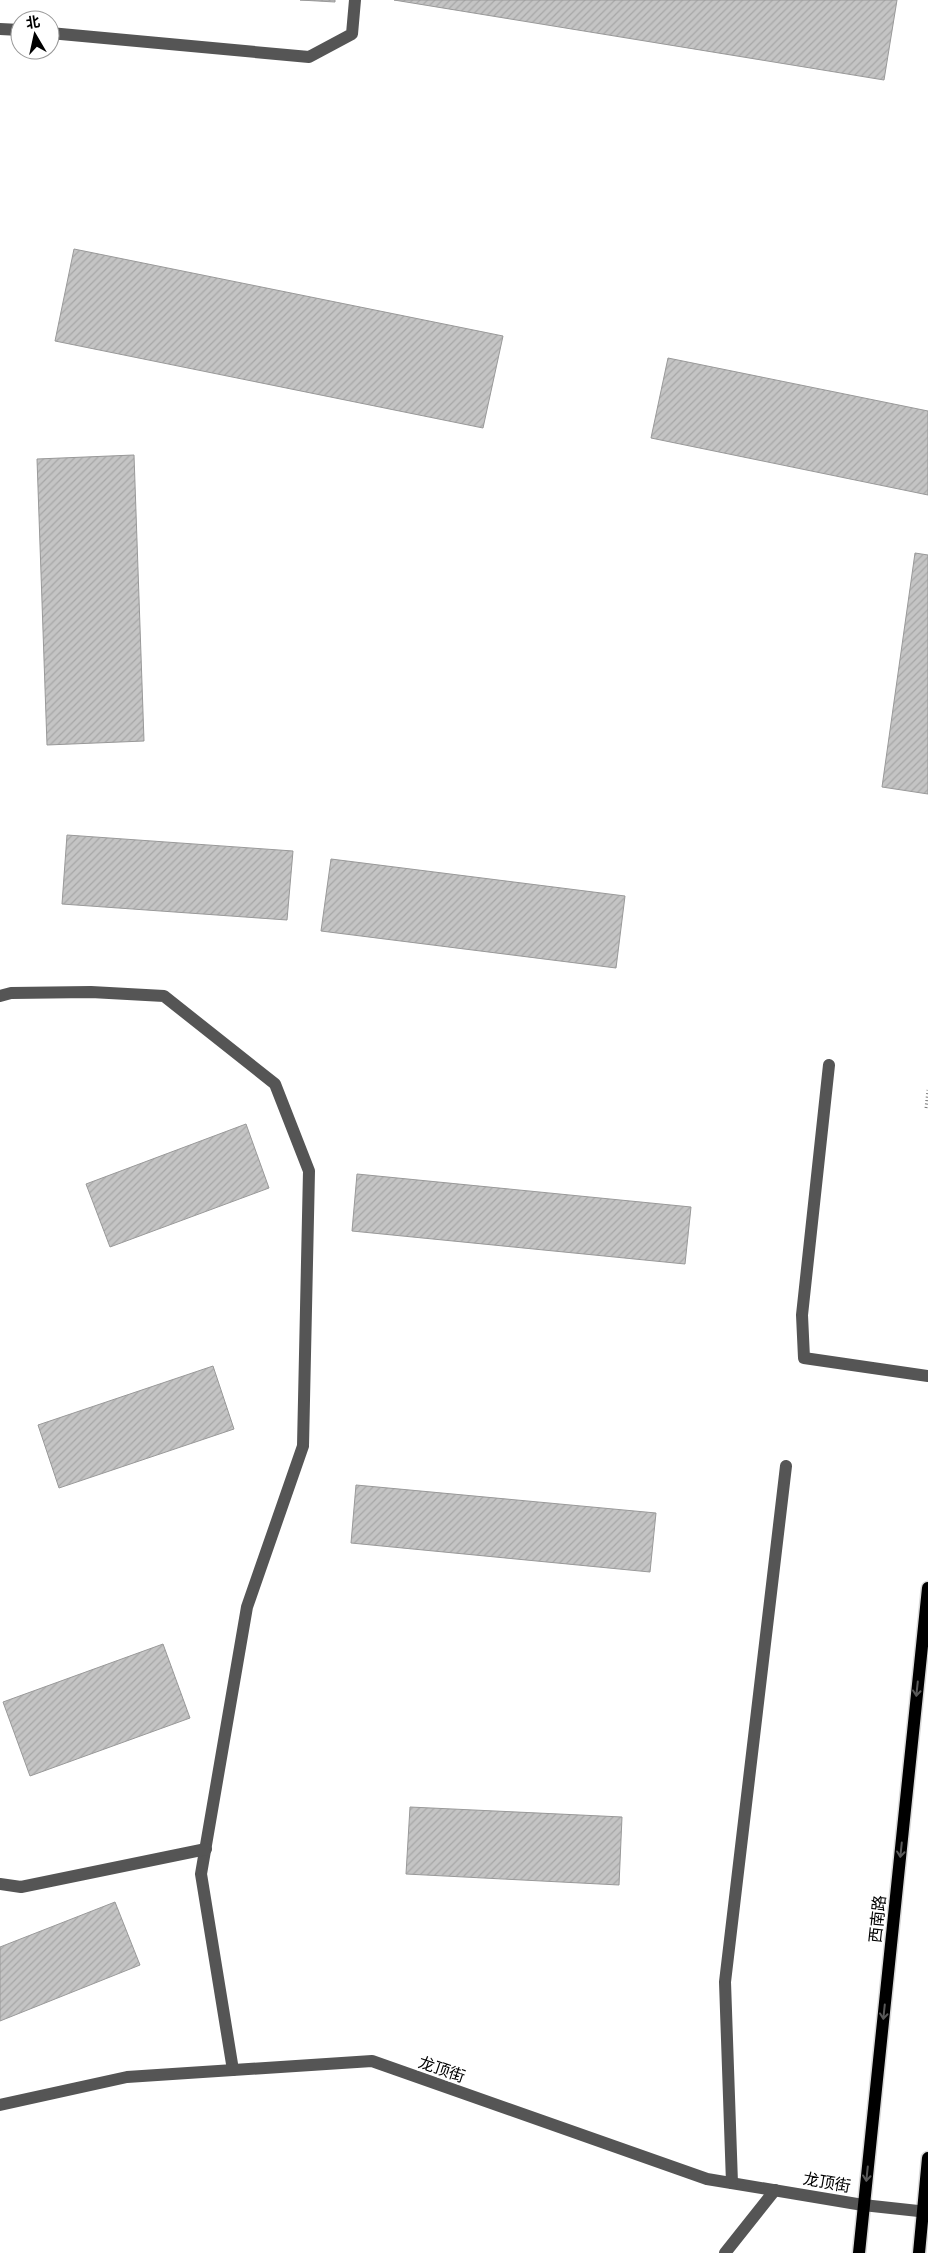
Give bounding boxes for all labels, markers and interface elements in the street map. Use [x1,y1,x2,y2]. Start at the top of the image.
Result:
north arrow [10,10,60,60]
text: 北 [25,13,41,31]
one-way arrow [913,1680,922,1696]
one-way arrow [896,1842,905,1858]
street label: 西南路 [866,1894,888,1944]
one-way arrow [879,2004,889,2020]
street label: 龙顶街 [416,2053,468,2085]
one-way arrow [862,2165,872,2181]
street label: 龙顶街 [802,2169,852,2195]

